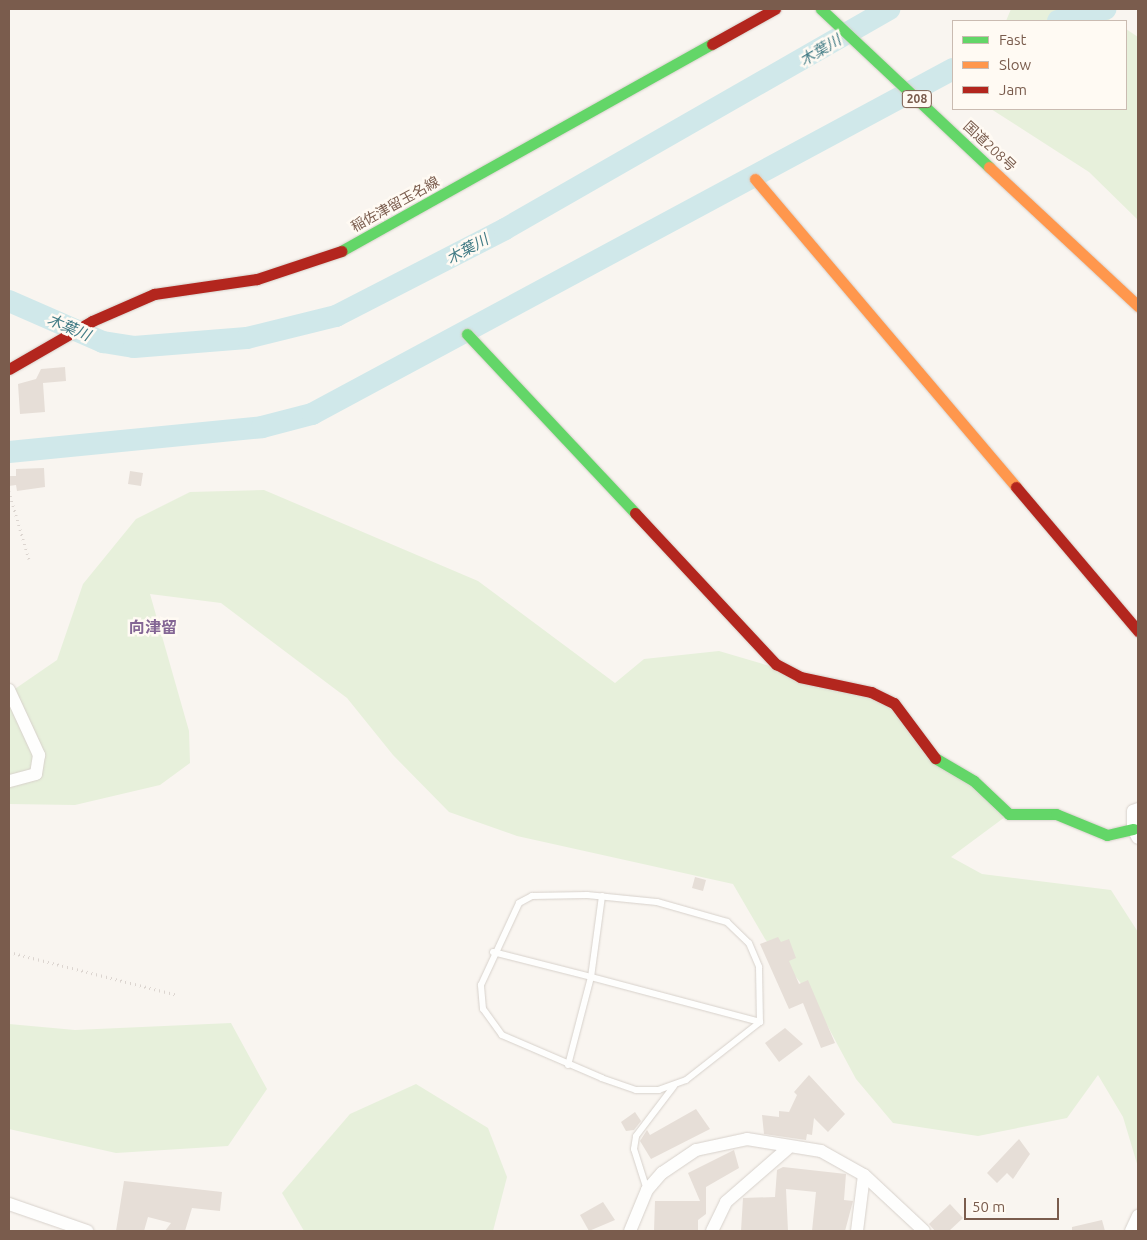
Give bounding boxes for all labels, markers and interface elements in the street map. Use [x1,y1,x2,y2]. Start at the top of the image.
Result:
legend [952,20,1127,110]
water label: 木葉川 [796,31,844,69]
text: Fast [999,31,1026,48]
text: Slow [999,56,1031,73]
text: Jam [999,81,1027,98]
road number: 208 [901,90,933,108]
street label: 国道208号 [960,117,1020,175]
street label: 稲佐津留玉名線 [348,173,442,235]
water label: 木葉川 [443,230,491,268]
water label: 木葉川 [45,310,93,344]
district label: 向津留 [129,617,177,637]
scale bar [967,1188,1062,1220]
text: 50 m [972,1198,1005,1215]

